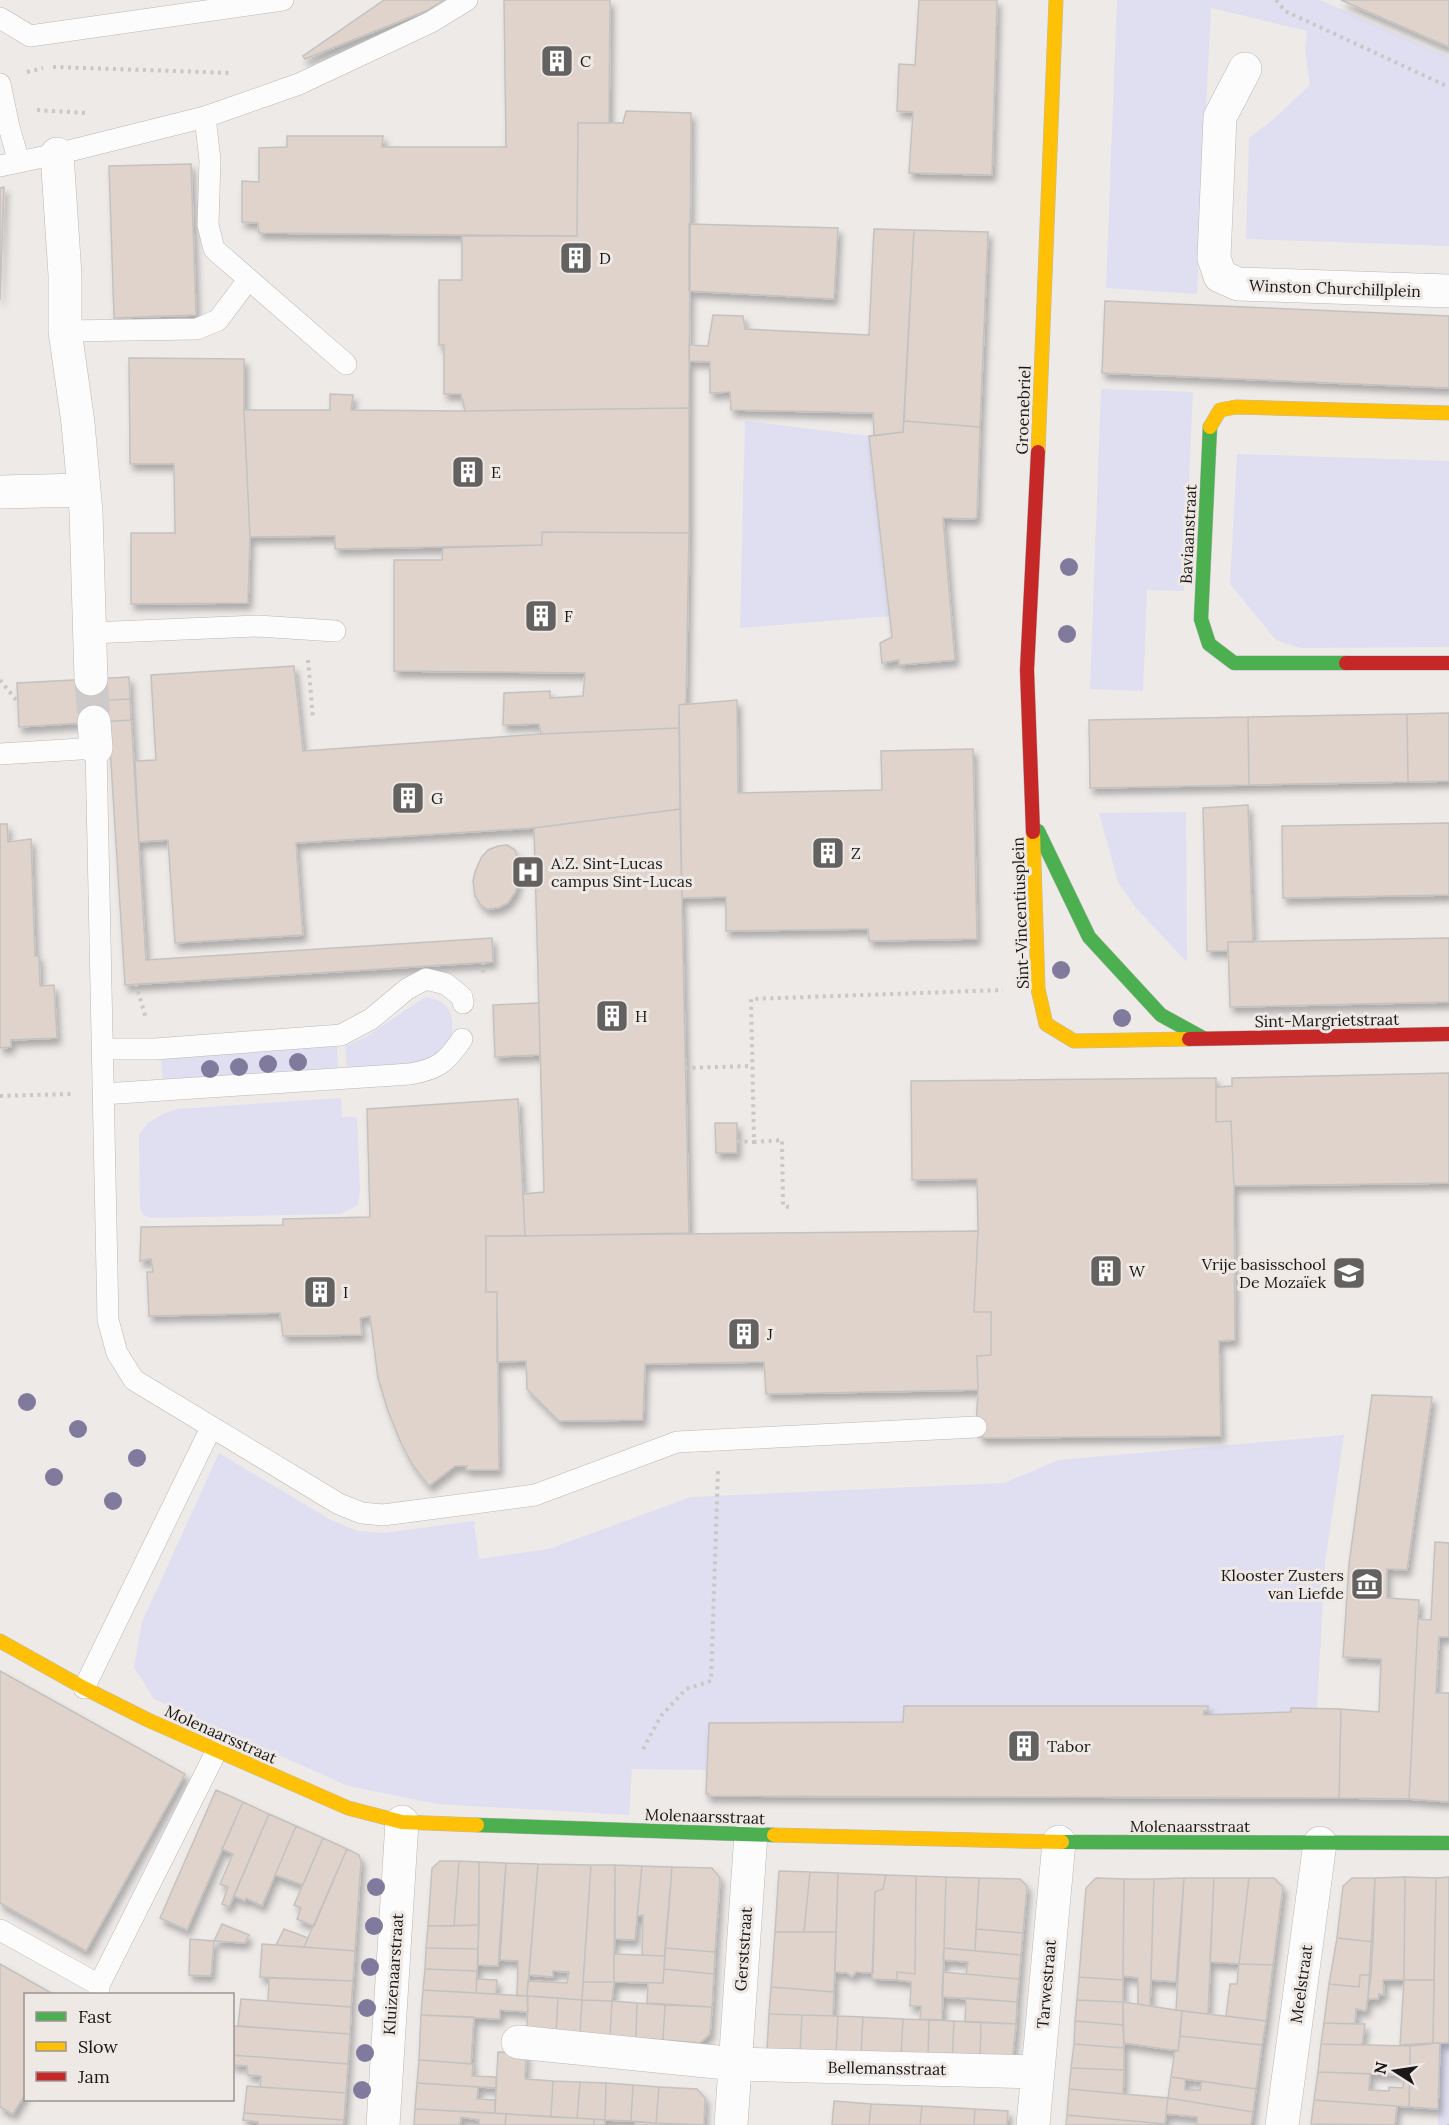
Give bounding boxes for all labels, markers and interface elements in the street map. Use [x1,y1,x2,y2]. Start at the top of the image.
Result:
building icon: C [539,43,575,79]
place label: C [580,51,591,71]
building icon: D [558,240,594,276]
place label: D [599,248,611,268]
street label: Winston Churchillplein [1249,275,1422,301]
street label: Groenebriel [1011,365,1035,455]
building icon: E [450,454,486,490]
place label: E [491,462,501,482]
street label: Baviaanstraat [1175,483,1201,584]
building icon: F [523,598,559,634]
place label: F [564,606,573,626]
building icon: G [390,780,426,816]
place label: G [431,788,443,808]
building icon: Z [810,835,846,871]
street label: Sint-Vincentiusplein [1007,836,1033,989]
place label: Z [851,843,861,863]
place label: A.Z. Sint-Lucas campus Sint-Lucas [550,853,693,891]
hospital icon: A.Z. Sint-Lucas campus Sint-Lucas [510,854,546,890]
building icon: H [594,998,630,1034]
place label: H [635,1006,647,1026]
street label: Sint-Margrietstraat [1255,1009,1400,1031]
building icon: W [1088,1253,1124,1289]
place label: Vrije basisschool De Mozaïek [1201,1254,1326,1292]
school or university icon: Vrije basisschool De Mozaïek [1331,1255,1367,1291]
place label: W [1129,1261,1146,1281]
building icon: I [302,1274,338,1310]
place label: I [343,1282,348,1302]
building icon: J [726,1316,762,1352]
place label: J [766,1324,773,1344]
place label: Klooster Zusters van Liefde [1221,1565,1344,1603]
museum icon: Klooster Zusters van Liefde [1349,1566,1385,1602]
street label: Molenaarsstraat [162,1700,281,1768]
building icon: Tabor [1006,1728,1042,1764]
place label: Tabor [1047,1736,1091,1756]
street label: Molenaarsstraat [644,1804,766,1828]
street label: Molenaarsstraat [1130,1816,1251,1836]
street label: Gerststraat [730,1905,756,1992]
street label: Kluizenaarstraat [379,1912,407,2036]
street label: Tarwestraat [1032,1938,1060,2029]
street label: Meelstraat [1286,1943,1317,2025]
legend [24,1993,234,2101]
text: Fast [78,2005,112,2028]
text: Slow [78,2035,118,2058]
north arrow [1365,2041,1425,2101]
street label: Bellemansstraat [827,2057,947,2079]
text: N [1369,2060,1391,2076]
text: Jam [77,2065,110,2088]

